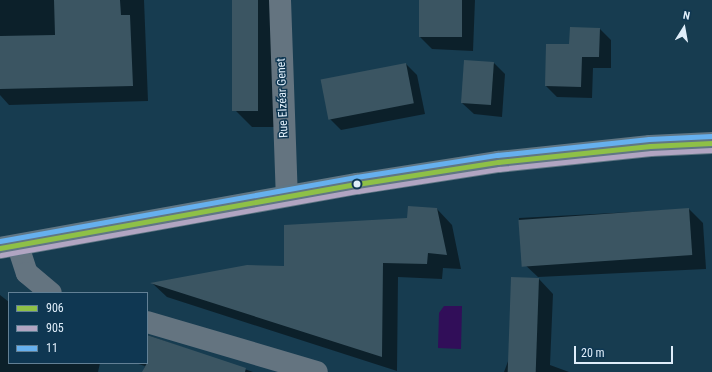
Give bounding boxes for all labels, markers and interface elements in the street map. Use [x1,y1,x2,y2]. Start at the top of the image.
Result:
north arrow [664,8,704,48]
text: N [682,9,691,23]
street label: Rue Elzéar Genet [274,58,292,138]
unlabelled marker [352,179,362,189]
legend [8,292,148,364]
text: 906 [46,301,64,315]
text: 905 [46,321,64,335]
scale bar [576,338,675,364]
text: 11 [46,341,58,355]
text: 20 m [581,346,605,360]

